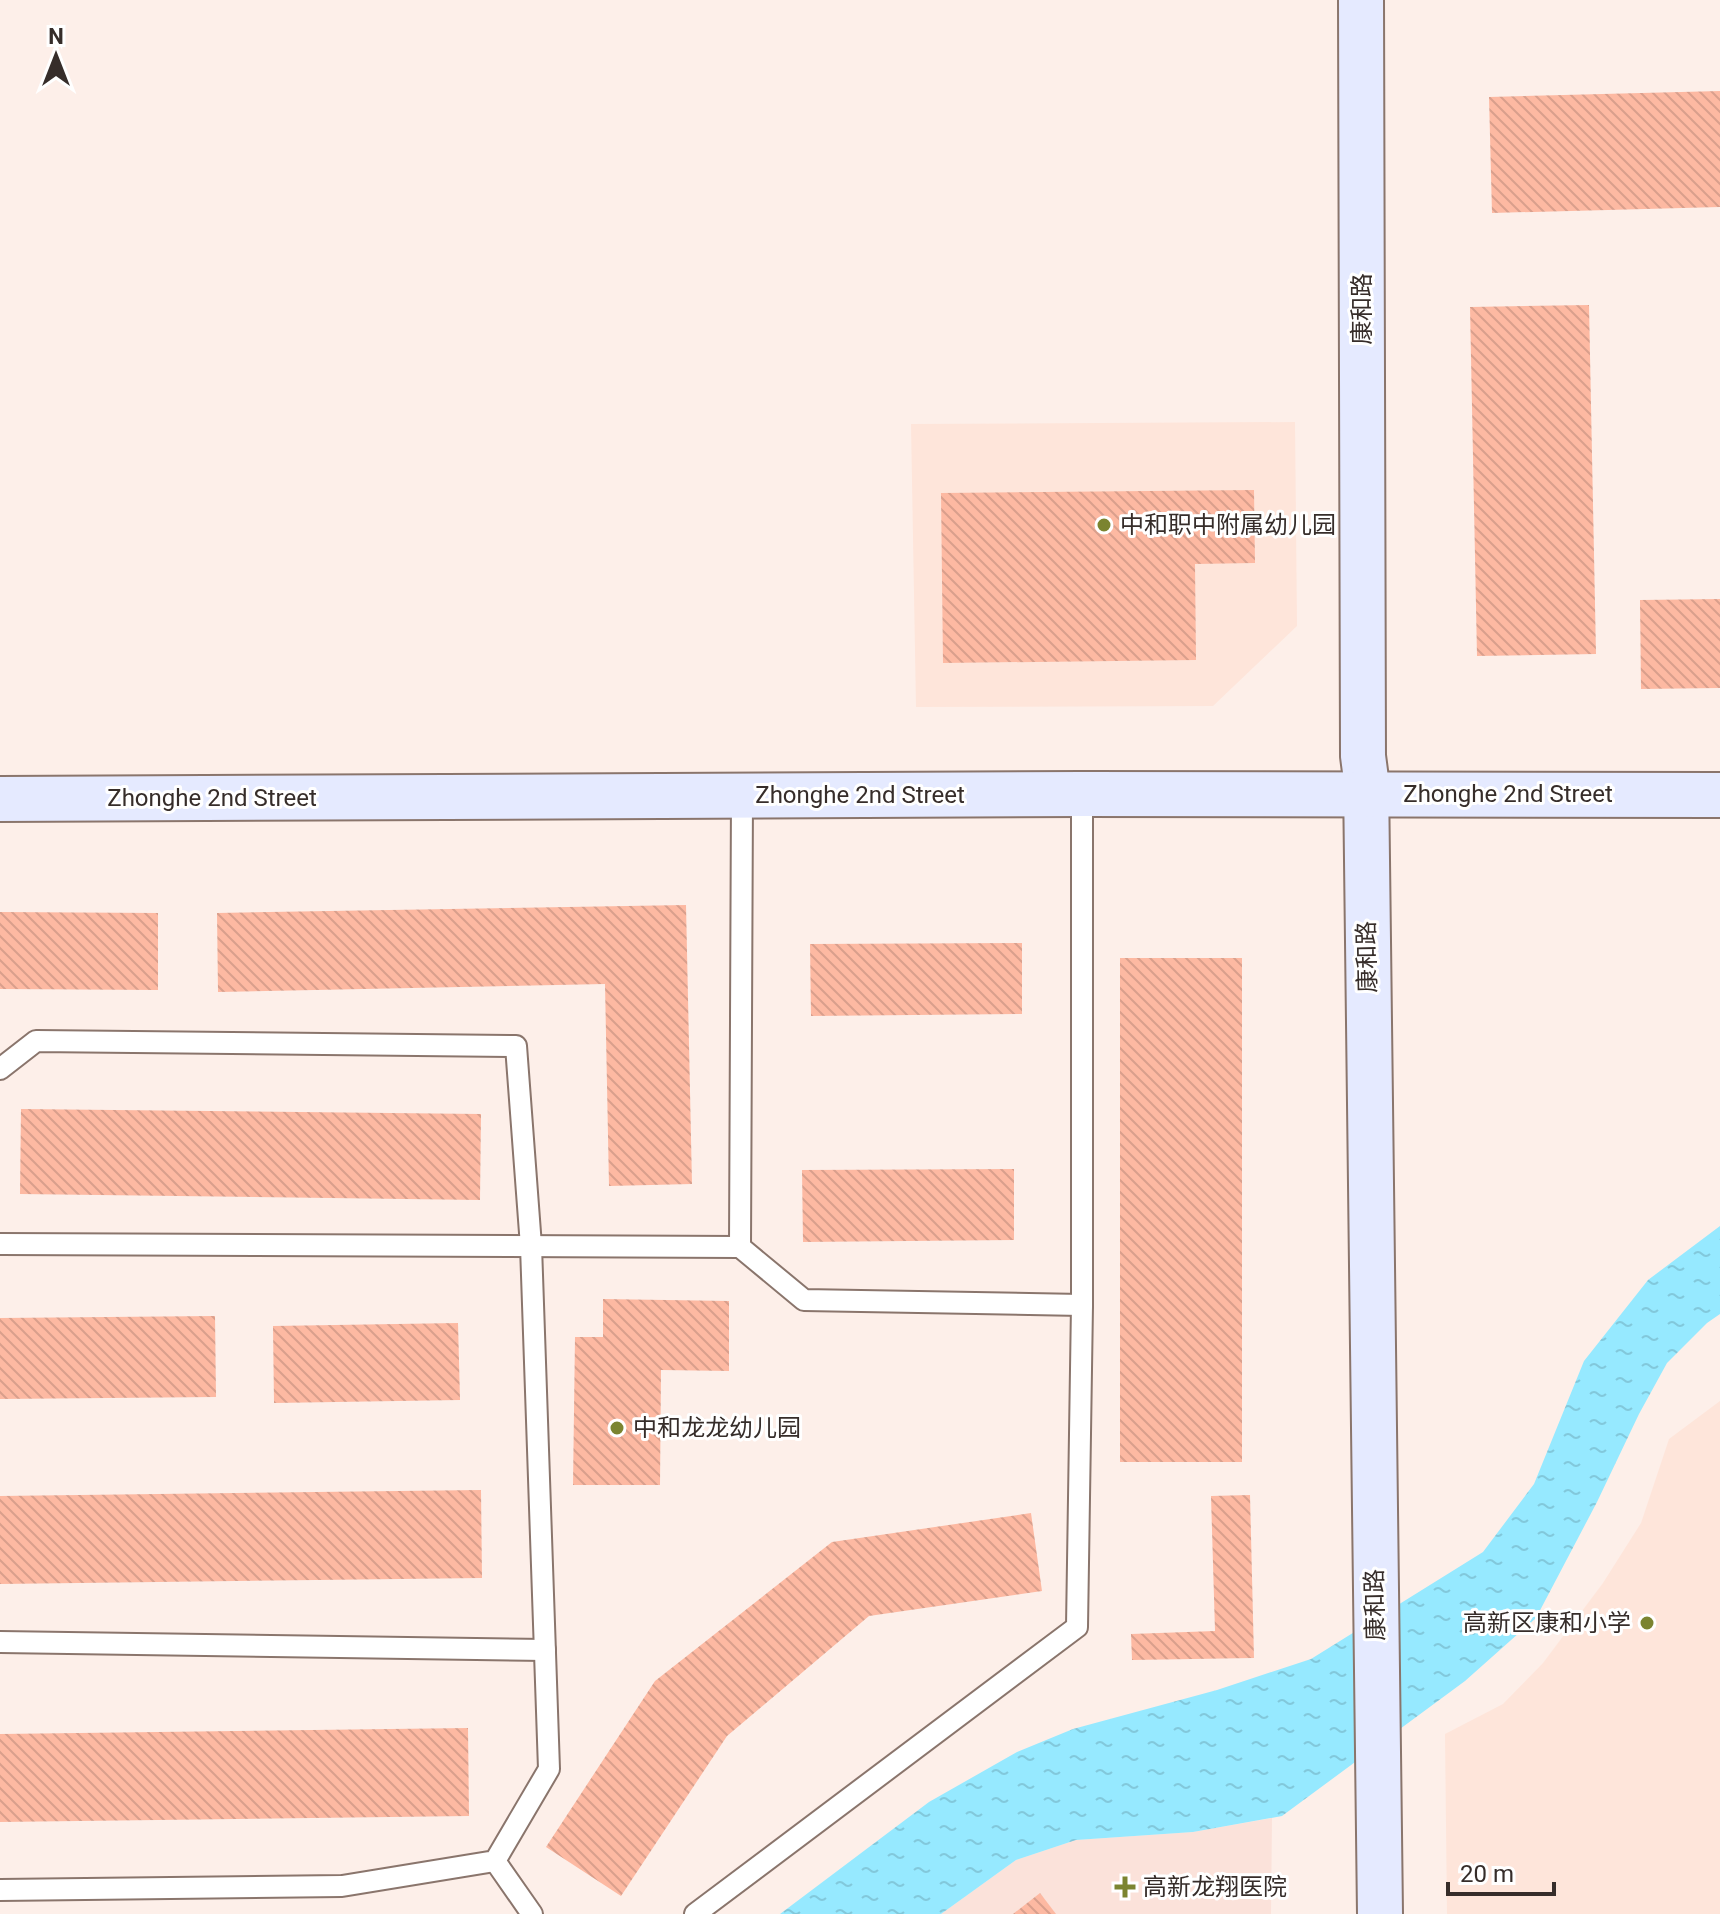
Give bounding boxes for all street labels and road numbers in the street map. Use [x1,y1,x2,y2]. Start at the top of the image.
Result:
street label: 康和路 [1348,273,1376,345]
street label: Zhonghe 2nd Street [1403,780,1613,808]
street label: Zhonghe 2nd Street [755,781,965,809]
street label: Zhonghe 2nd Street [107,784,317,812]
street label: 康和路 [1352,921,1382,993]
street label: 康和路 [1360,1569,1390,1641]

